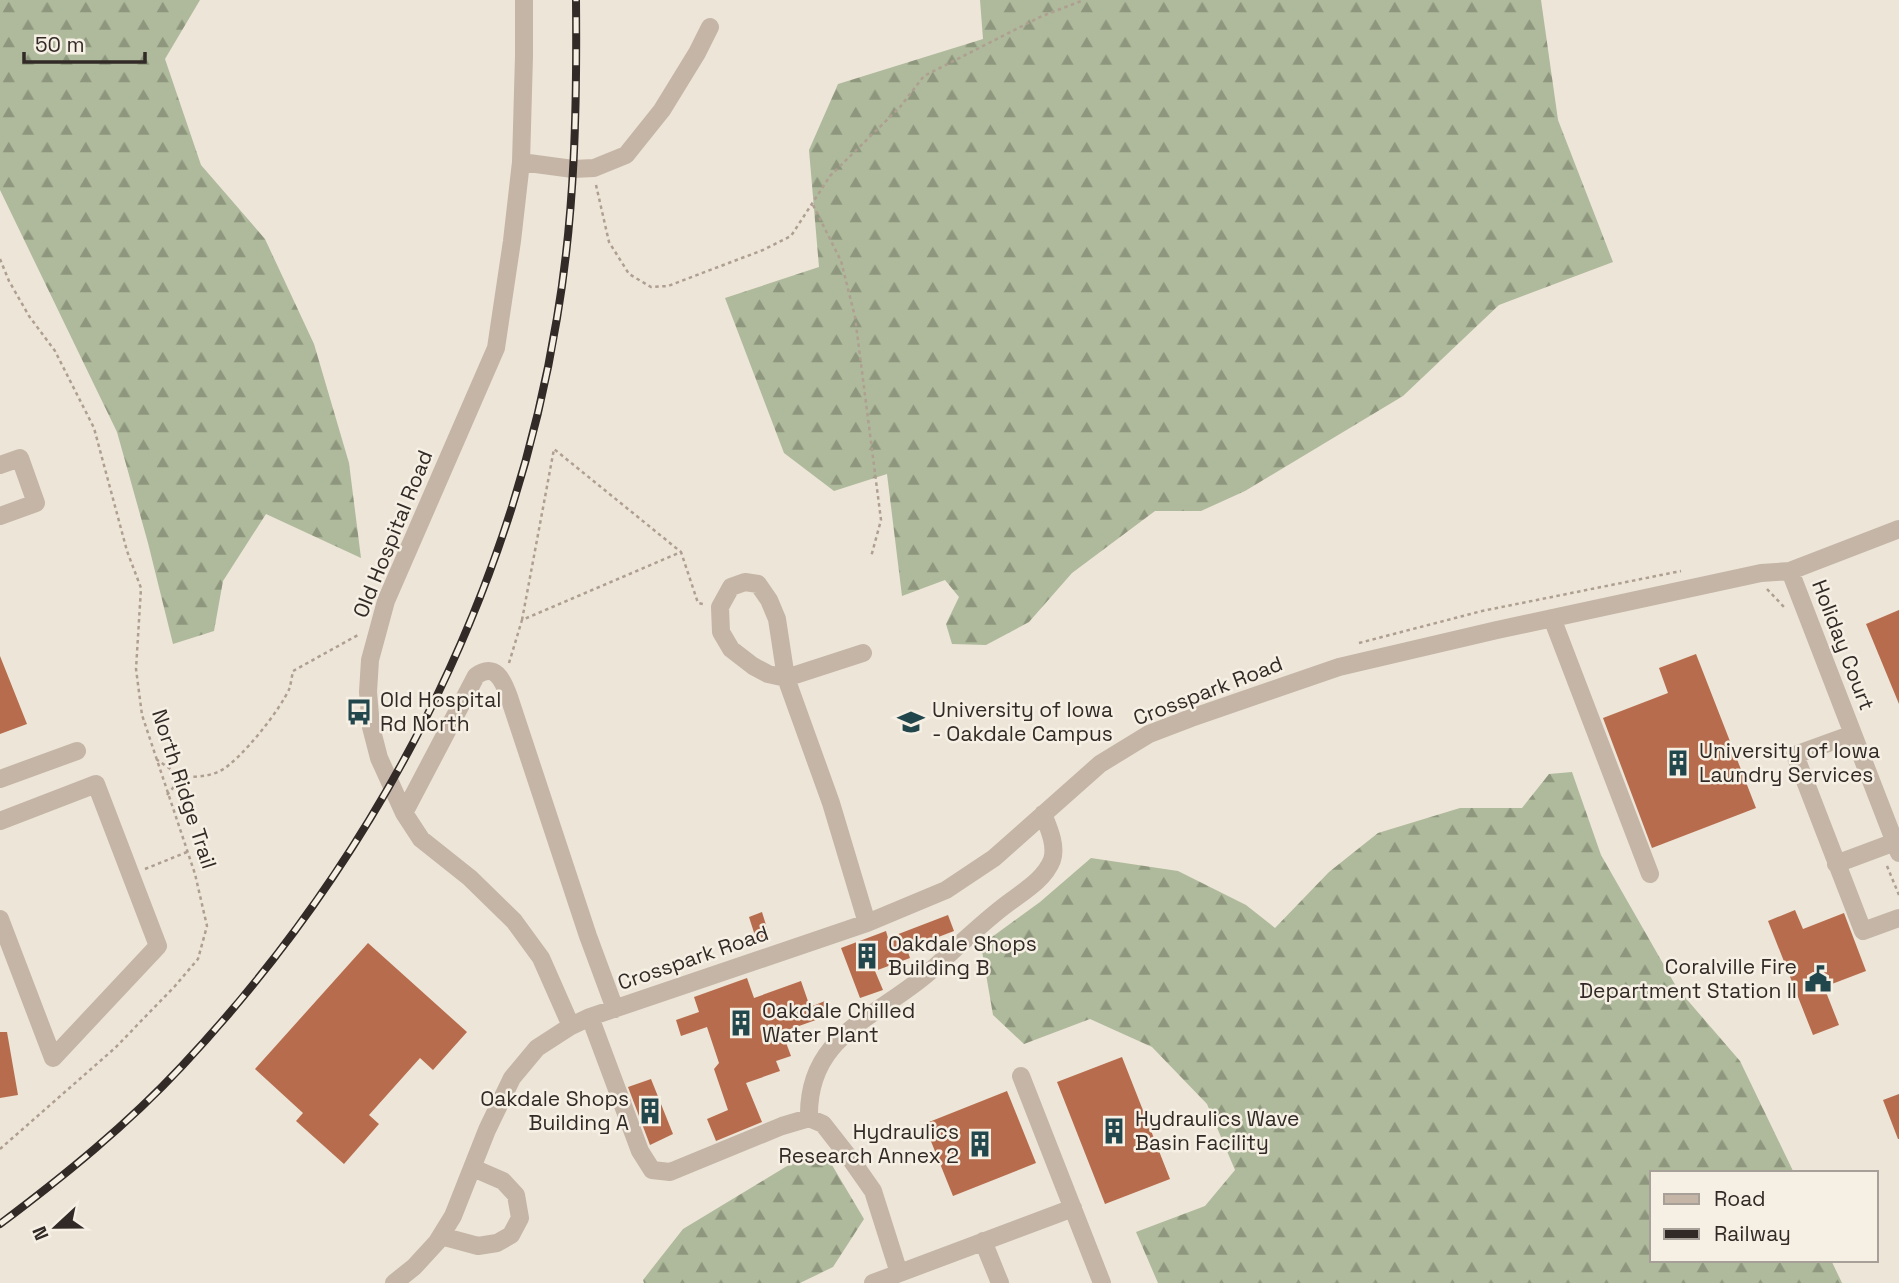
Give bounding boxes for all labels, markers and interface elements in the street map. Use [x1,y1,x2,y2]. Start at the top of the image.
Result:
scale bar [24,21,145,65]
text: 50 m [35,31,85,58]
street label: Old Hospital Road [347,446,438,622]
street label: Holiday Court [1806,576,1881,714]
street label: Crosspark Road [1129,650,1286,731]
place label: Old Hospital Rd North [380,686,501,737]
place label: University of Iowa - Oakdale Campus [932,696,1113,747]
bus stop icon: Old Hospital Rd North [344,697,374,727]
street label: North Ridge Trail [146,706,223,872]
school or university icon: University of Iowa - Oakdale Campus [896,707,926,737]
place label: University of Iowa Laundry Services [1699,737,1880,788]
building icon: University of Iowa Laundry Services [1663,748,1693,778]
street label: Crosspark Road [614,919,772,996]
place label: Oakdale Shops Building B [888,930,1037,981]
building icon: Oakdale Shops Building B [852,941,882,971]
place label: Coralville Fire Department Station II [1579,953,1797,1004]
public building icon: Coralville Fire Department Station II [1803,964,1833,994]
place label: Oakdale Chilled Water Plant [762,997,915,1048]
building icon: Oakdale Chilled Water Plant [726,1008,756,1038]
place label: Oakdale Shops Building A [480,1085,629,1136]
building icon: Oakdale Shops Building A [635,1096,665,1126]
place label: Hydraulics Wave Basin Facility [1135,1105,1300,1156]
building icon: Hydraulics Wave Basin Facility [1099,1116,1129,1146]
place label: Hydraulics Research Annex 2 [778,1118,959,1169]
building icon: Hydraulics Research Annex 2 [965,1129,995,1159]
legend [1650,1171,1878,1262]
text: Road [1714,1185,1766,1212]
north arrow [21,1192,91,1262]
text: Railway [1714,1220,1791,1247]
text: N [27,1223,55,1244]

